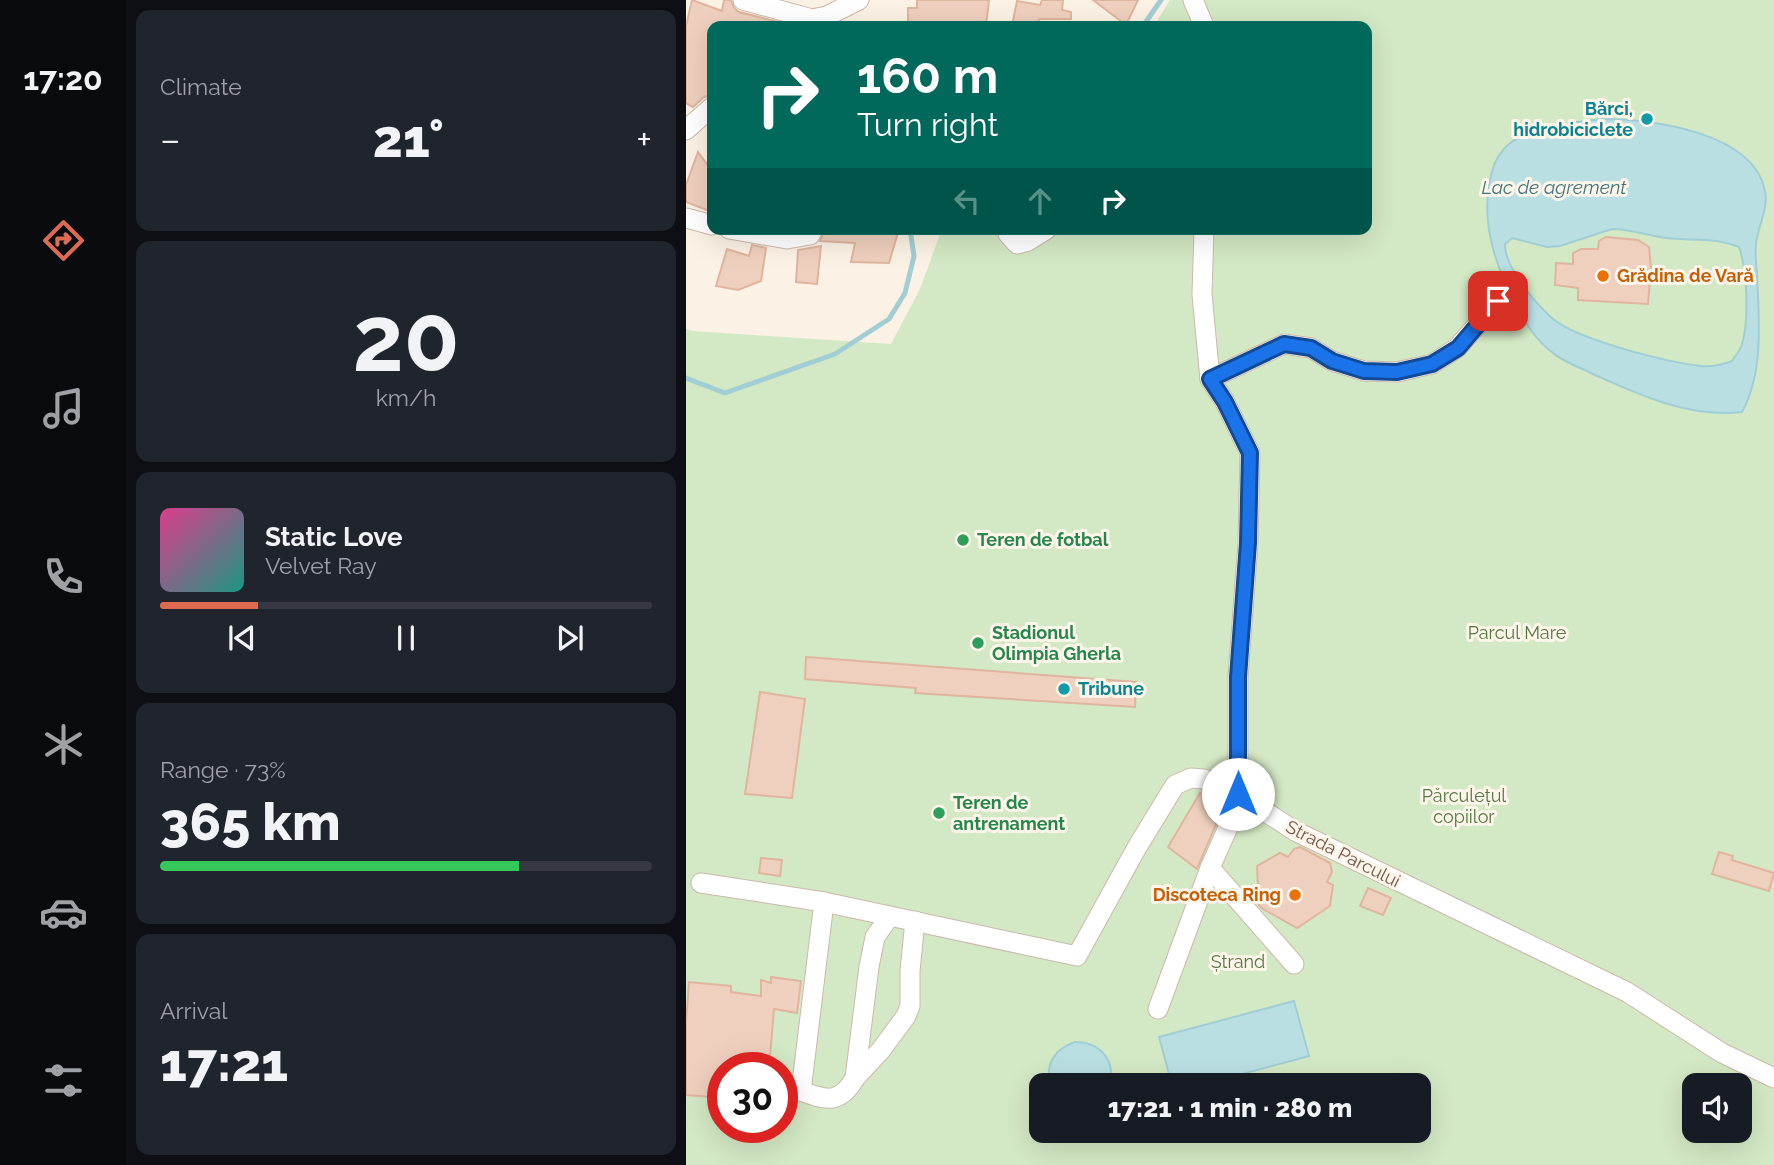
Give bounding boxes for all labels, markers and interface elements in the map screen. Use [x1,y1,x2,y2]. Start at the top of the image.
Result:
text: 160 m [857,47,998,104]
icon: right [742,49,833,140]
text: 17:20 [23,60,103,97]
text: Climate [160,73,242,100]
place label: Bărci, hidrobiciclete [1513,98,1633,140]
text: Turn right [857,106,998,143]
text: 21° [373,108,444,169]
marker: Bărci, hidrobiciclete [1639,111,1655,127]
text: − [160,117,180,162]
text: + [636,117,652,162]
water label: Lac de agrement [1482,176,1627,198]
icon: left [948,182,986,220]
icon: ahead [1021,182,1059,220]
icon: right [1094,182,1132,220]
icon: directions [39,216,88,265]
place label: Grădina de Vară [1617,265,1754,286]
marker: Grădina de Vară [1595,268,1611,284]
pin [1468,271,1528,331]
icon: arrive [1479,282,1517,320]
text: 20 [352,285,460,392]
icon: music [39,384,88,433]
text: km/h [376,384,436,411]
text: Static Love [265,522,403,552]
place label: Teren de fotbal [977,529,1109,550]
marker: Teren de fotbal [955,532,971,548]
icon: phone [39,552,88,601]
text: Velvet Ray [265,552,377,579]
icon: previous [223,619,261,657]
icon: pause [387,619,425,657]
icon: next [551,619,589,657]
place label: Stadionul Olimpia Gherla [992,622,1121,664]
park label: Parcul Mare [1468,622,1567,643]
marker: Stadionul Olimpia Gherla [970,635,986,651]
place label: Tribune [1078,678,1144,699]
marker: Tribune [1056,681,1072,697]
icon: climate [39,720,88,769]
text: Range · 73% [160,756,286,783]
position arrow [1201,757,1275,831]
park label: Părculețul copiilor [1422,785,1506,827]
text: 365 km [160,791,341,852]
place label: Teren de antrenament [953,792,1065,834]
marker: Teren de antrenament [931,805,947,821]
street label: Strada Parcului [1283,816,1404,891]
place label: Discoteca Ring [1153,884,1281,905]
marker: Discoteca Ring [1287,887,1303,903]
icon: car [39,888,88,937]
park label: Ștrand [1211,951,1265,972]
text: Arrival [160,997,227,1024]
text: 17:21 [160,1032,288,1093]
speed limit sign: 30 [707,1052,798,1143]
icon: filters [39,1056,88,1105]
map controls [1682,1073,1752,1143]
button: sound [1682,1073,1752,1143]
text: 17:21 · 1 min · 280 m [1108,1093,1352,1123]

